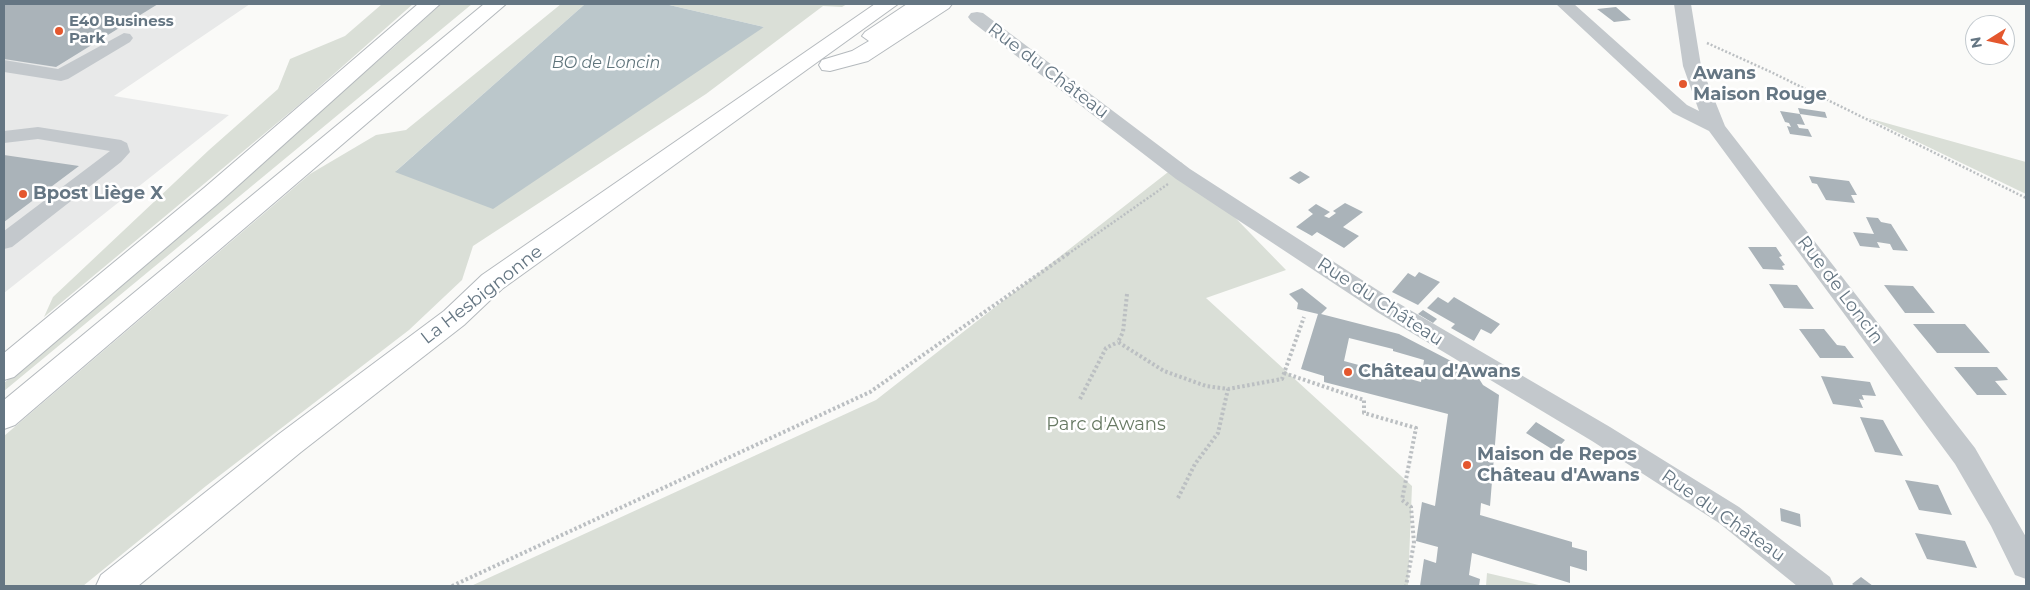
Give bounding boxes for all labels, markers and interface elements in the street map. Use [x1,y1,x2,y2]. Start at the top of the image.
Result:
place label: E40 Business Park [69,13,174,48]
north arrow [1965,15,2015,65]
street label: Rue du Château [983,19,1113,123]
marker: E40 Business Park [53,25,65,37]
text: N [1966,35,1986,50]
water label: BO de Loncin [552,53,660,73]
place label: Awans Maison Rouge [1693,63,1827,106]
marker: Awans Maison Rouge [1677,78,1689,90]
place label: Bpost Liège X [33,183,163,205]
marker: Bpost Liège X [17,188,29,200]
street label: Rue de Loncin [1792,232,1888,348]
street label: La Hesbignonne [417,241,547,349]
street label: Rue du Château [1313,253,1447,351]
place label: Château d'Awans [1358,361,1520,383]
marker: Château d'Awans [1342,366,1354,378]
park label: Parc d'Awans [1046,414,1166,436]
place label: Maison de Repos Château d'Awans [1477,444,1639,486]
marker: Maison de Repos Château d'Awans [1461,459,1473,471]
street label: Rue du Château [1657,465,1789,567]

